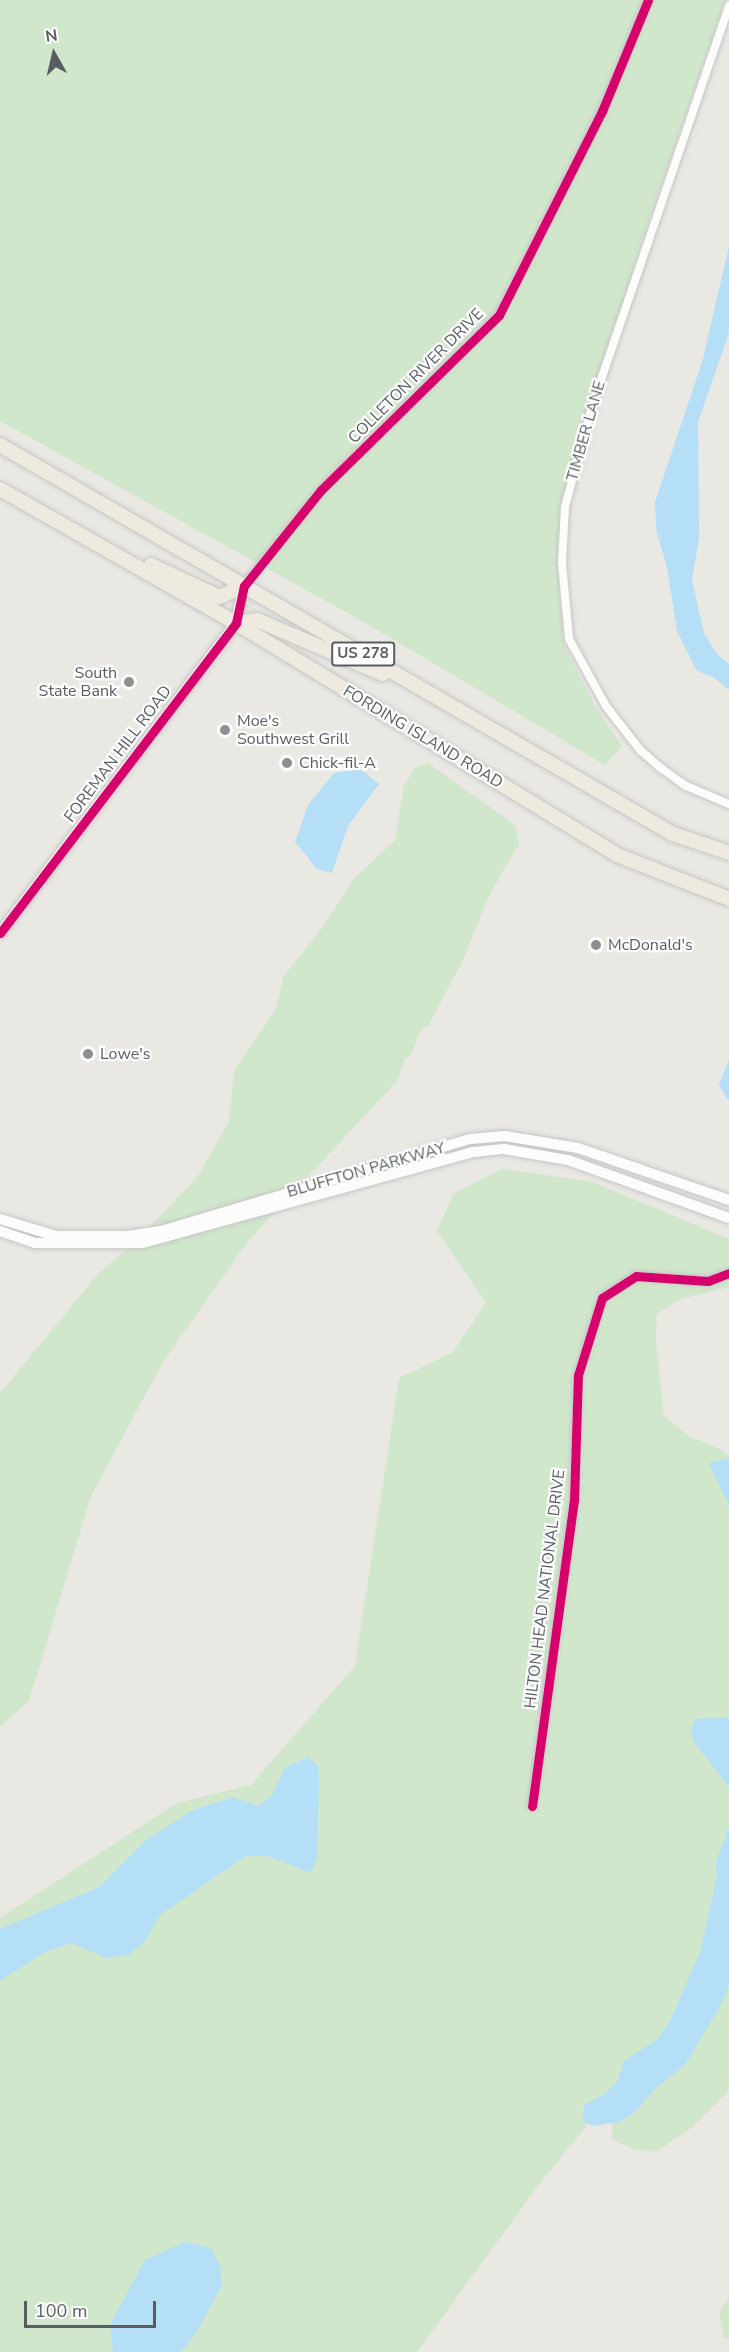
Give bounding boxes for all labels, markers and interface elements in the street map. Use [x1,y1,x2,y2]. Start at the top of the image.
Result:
north arrow [24,24,84,84]
text: N [44,24,59,48]
street label: COLLETON RIVER DRIVE [344,304,488,448]
street label: TIMBER LANE [562,379,610,483]
road number: US 278 [330,642,396,666]
place label: South State Bank [39,663,117,701]
marker: South State Bank [122,675,136,689]
street label: FOREMAN HILL ROAD [60,682,176,826]
street label: FORDING ISLAND ROAD [340,682,506,792]
place label: Moe's Southwest Grill [237,711,349,749]
marker: Moe's Southwest Grill [218,723,232,737]
place label: Chick-fil-A [299,753,376,773]
marker: Chick-fil-A [280,756,294,770]
place label: McDonald's [608,935,693,955]
marker: McDonald's [589,938,603,952]
place label: Lowe's [100,1044,150,1064]
marker: Lowe's [81,1047,95,1061]
street label: BLUFFTON PARKWAY [285,1138,447,1202]
street label: HILTON HEAD NATIONAL DRIVE [521,1468,569,1710]
scale bar [27,2289,159,2327]
text: 100 m [35,2299,87,2323]

